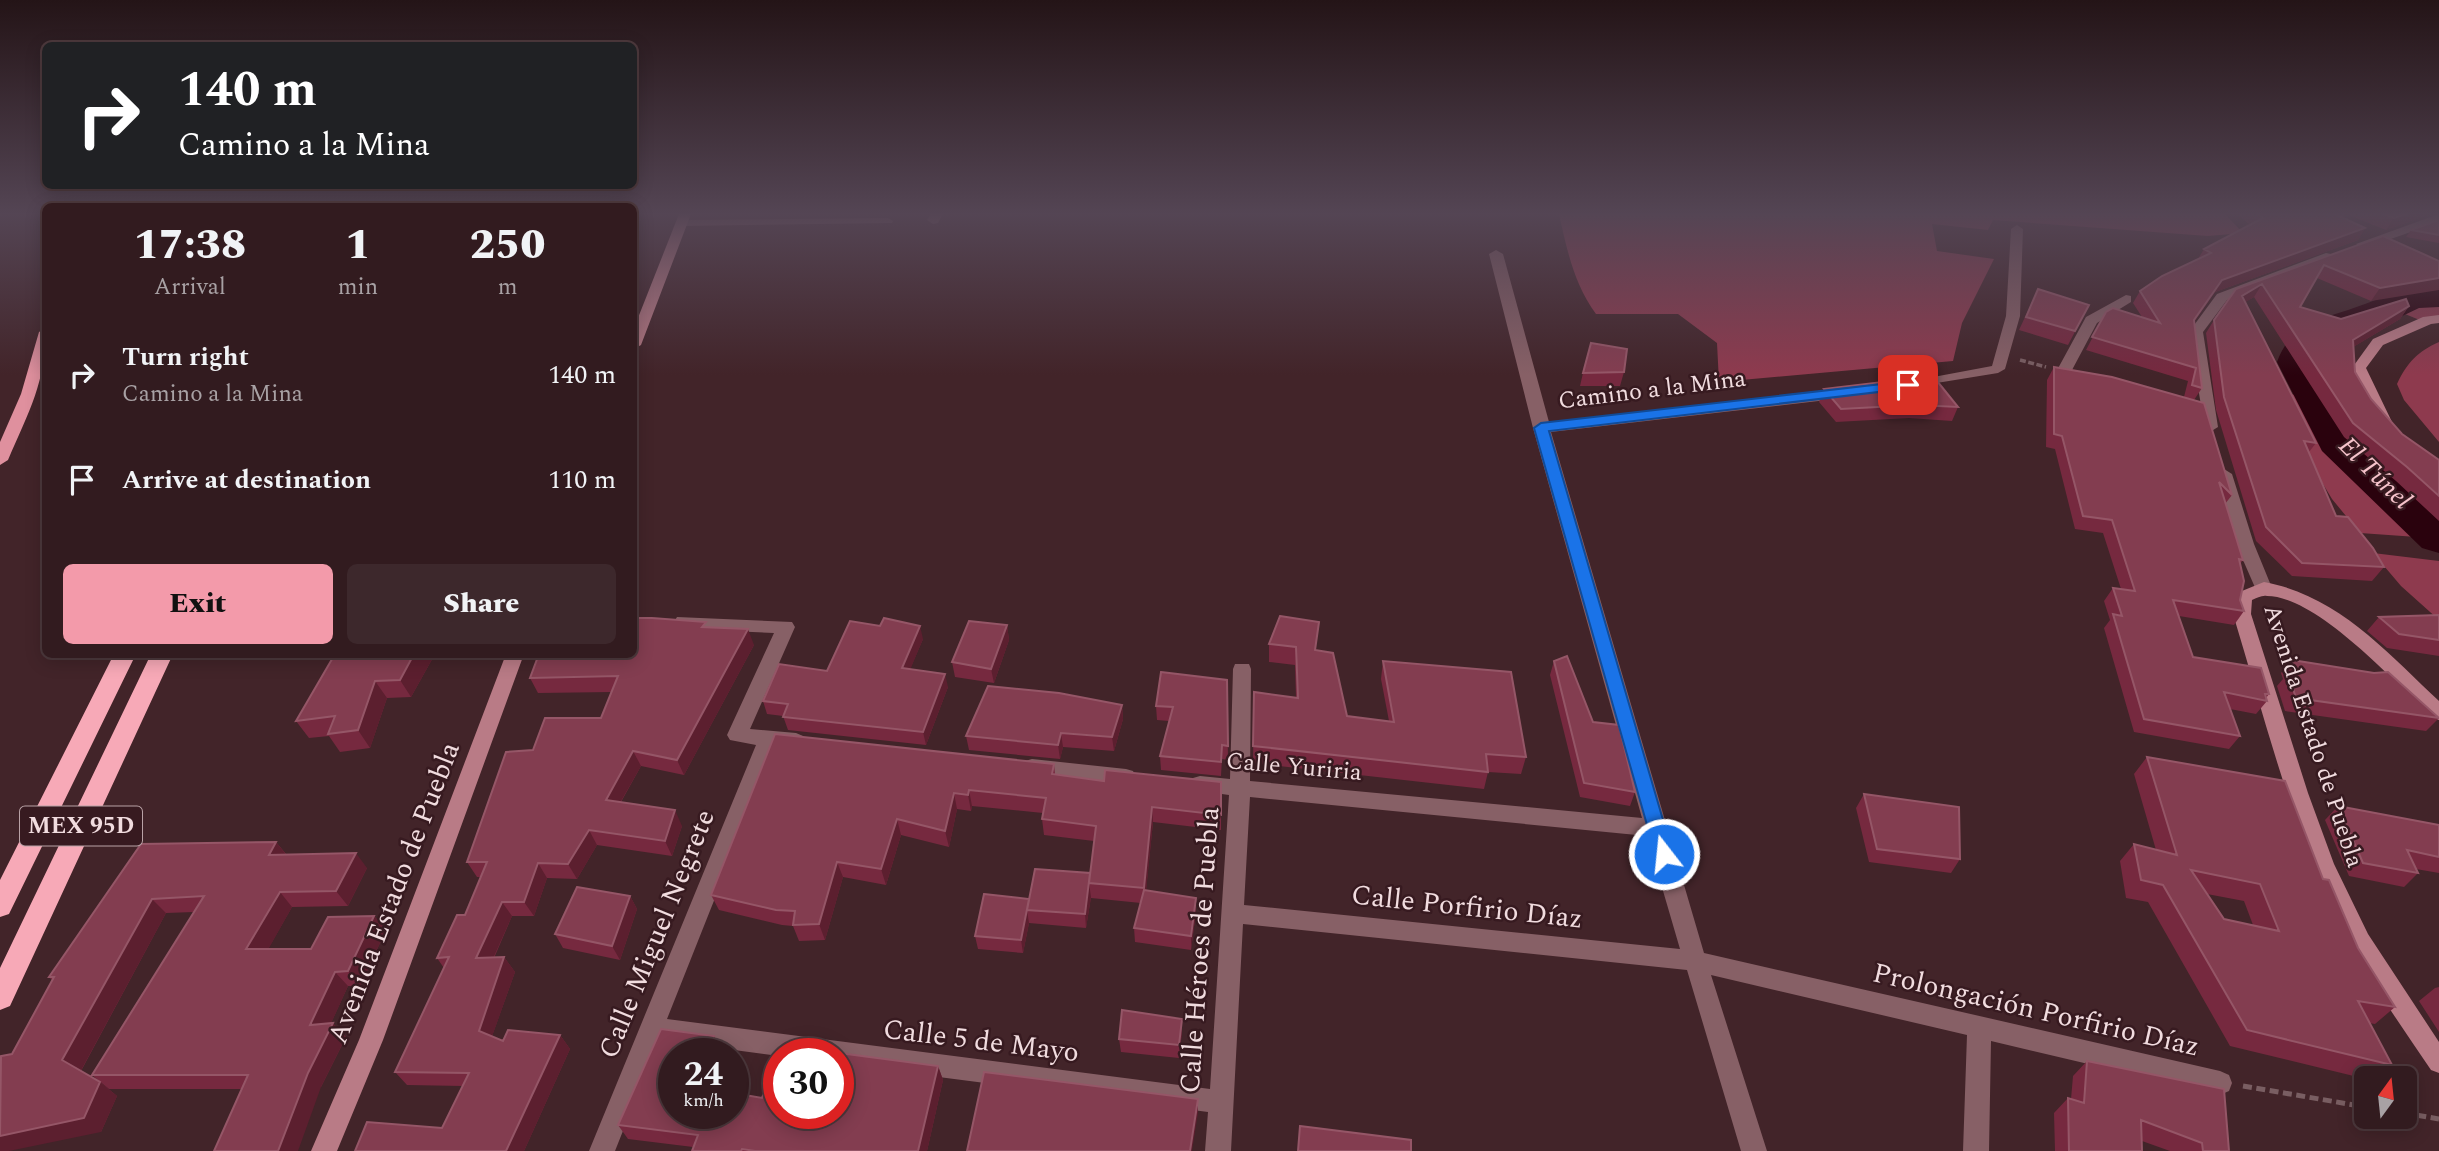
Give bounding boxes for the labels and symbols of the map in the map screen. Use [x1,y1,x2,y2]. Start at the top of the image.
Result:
pin [1878,355,1938,415]
street label: Camino a la Mina [1556,361,1748,419]
water label: El Túnel [2329,427,2421,519]
street label: Avenida Estado de Puebla [2253,600,2373,872]
street label: Avenida Estado de Puebla [316,735,472,1050]
street label: Calle Yuriria [1225,743,1364,791]
street label: Calle Miguel Negrete [587,803,727,1065]
street label: Calle Héroes de Puebla [1169,805,1231,1095]
road number: MEX 95D [20,806,142,846]
position arrow [1627,817,1701,891]
street label: Calle Porfirio Díaz [1349,873,1585,941]
street label: Prolongación Porfirio Díaz [1868,951,2204,1069]
street label: Calle 5 de Mayo [881,1008,1081,1074]
speed limit sign: 30 [763,1038,854,1129]
north arrow [2354,1066,2417,1129]

